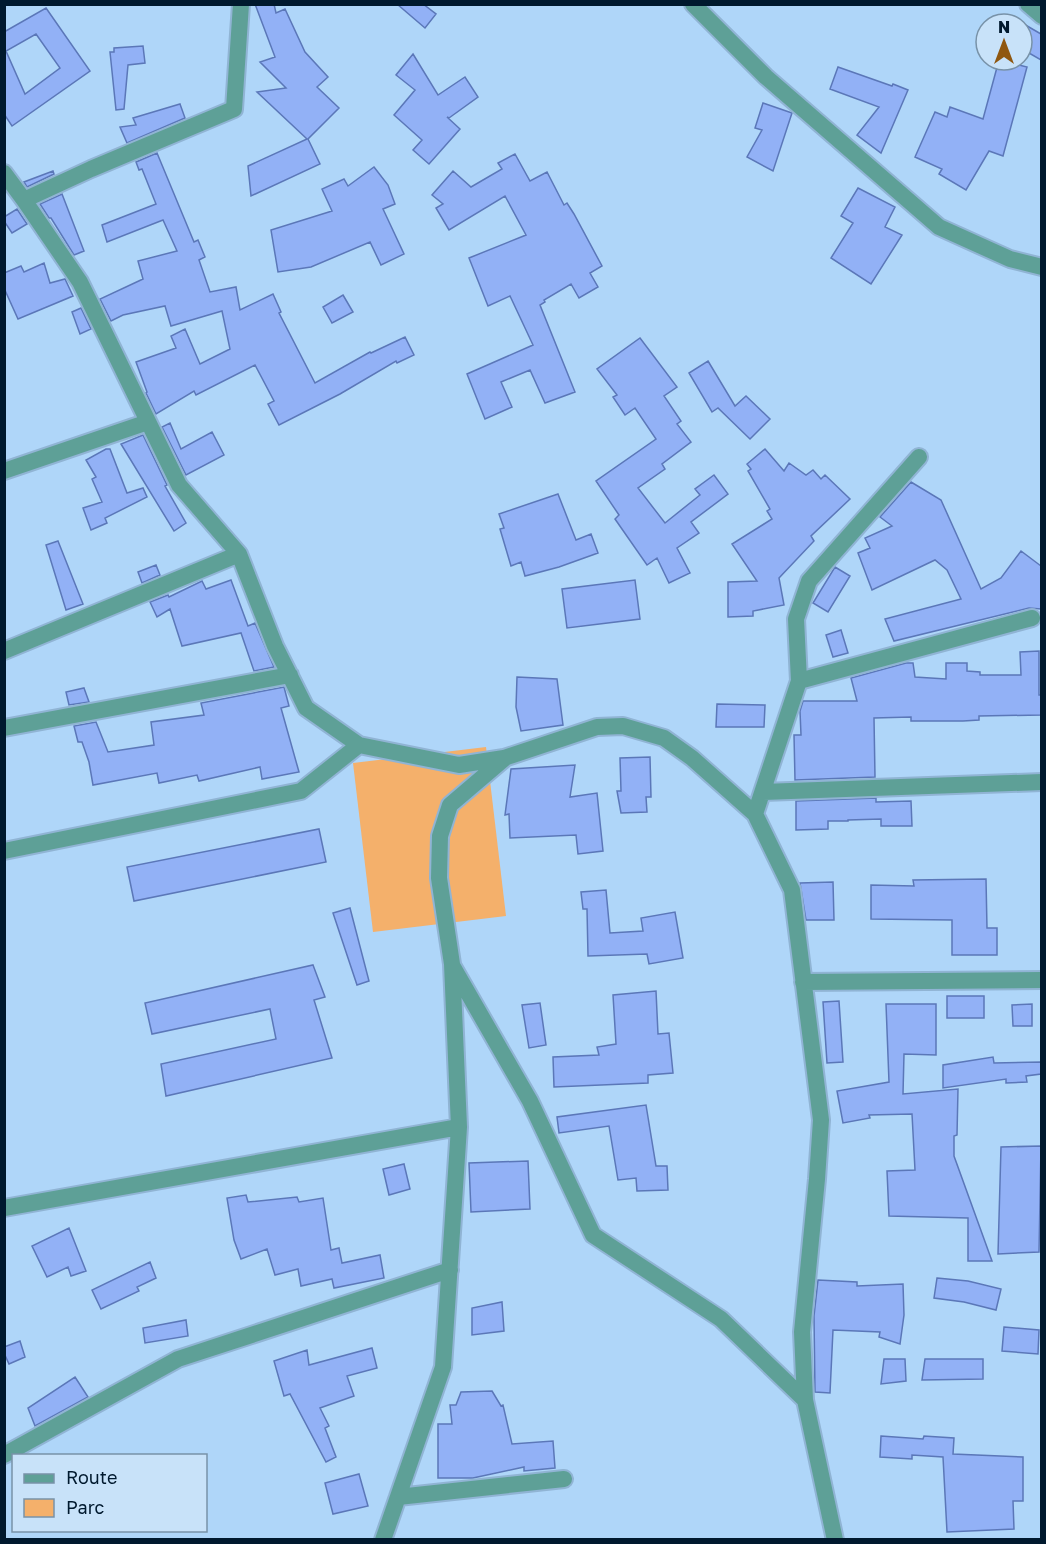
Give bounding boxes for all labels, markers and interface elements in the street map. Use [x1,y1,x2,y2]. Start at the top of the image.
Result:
north arrow [974,12,1034,72]
text: N [998,17,1010,37]
legend [12,1454,207,1532]
text: Route [66,1466,117,1488]
text: Parc [66,1496,105,1518]

